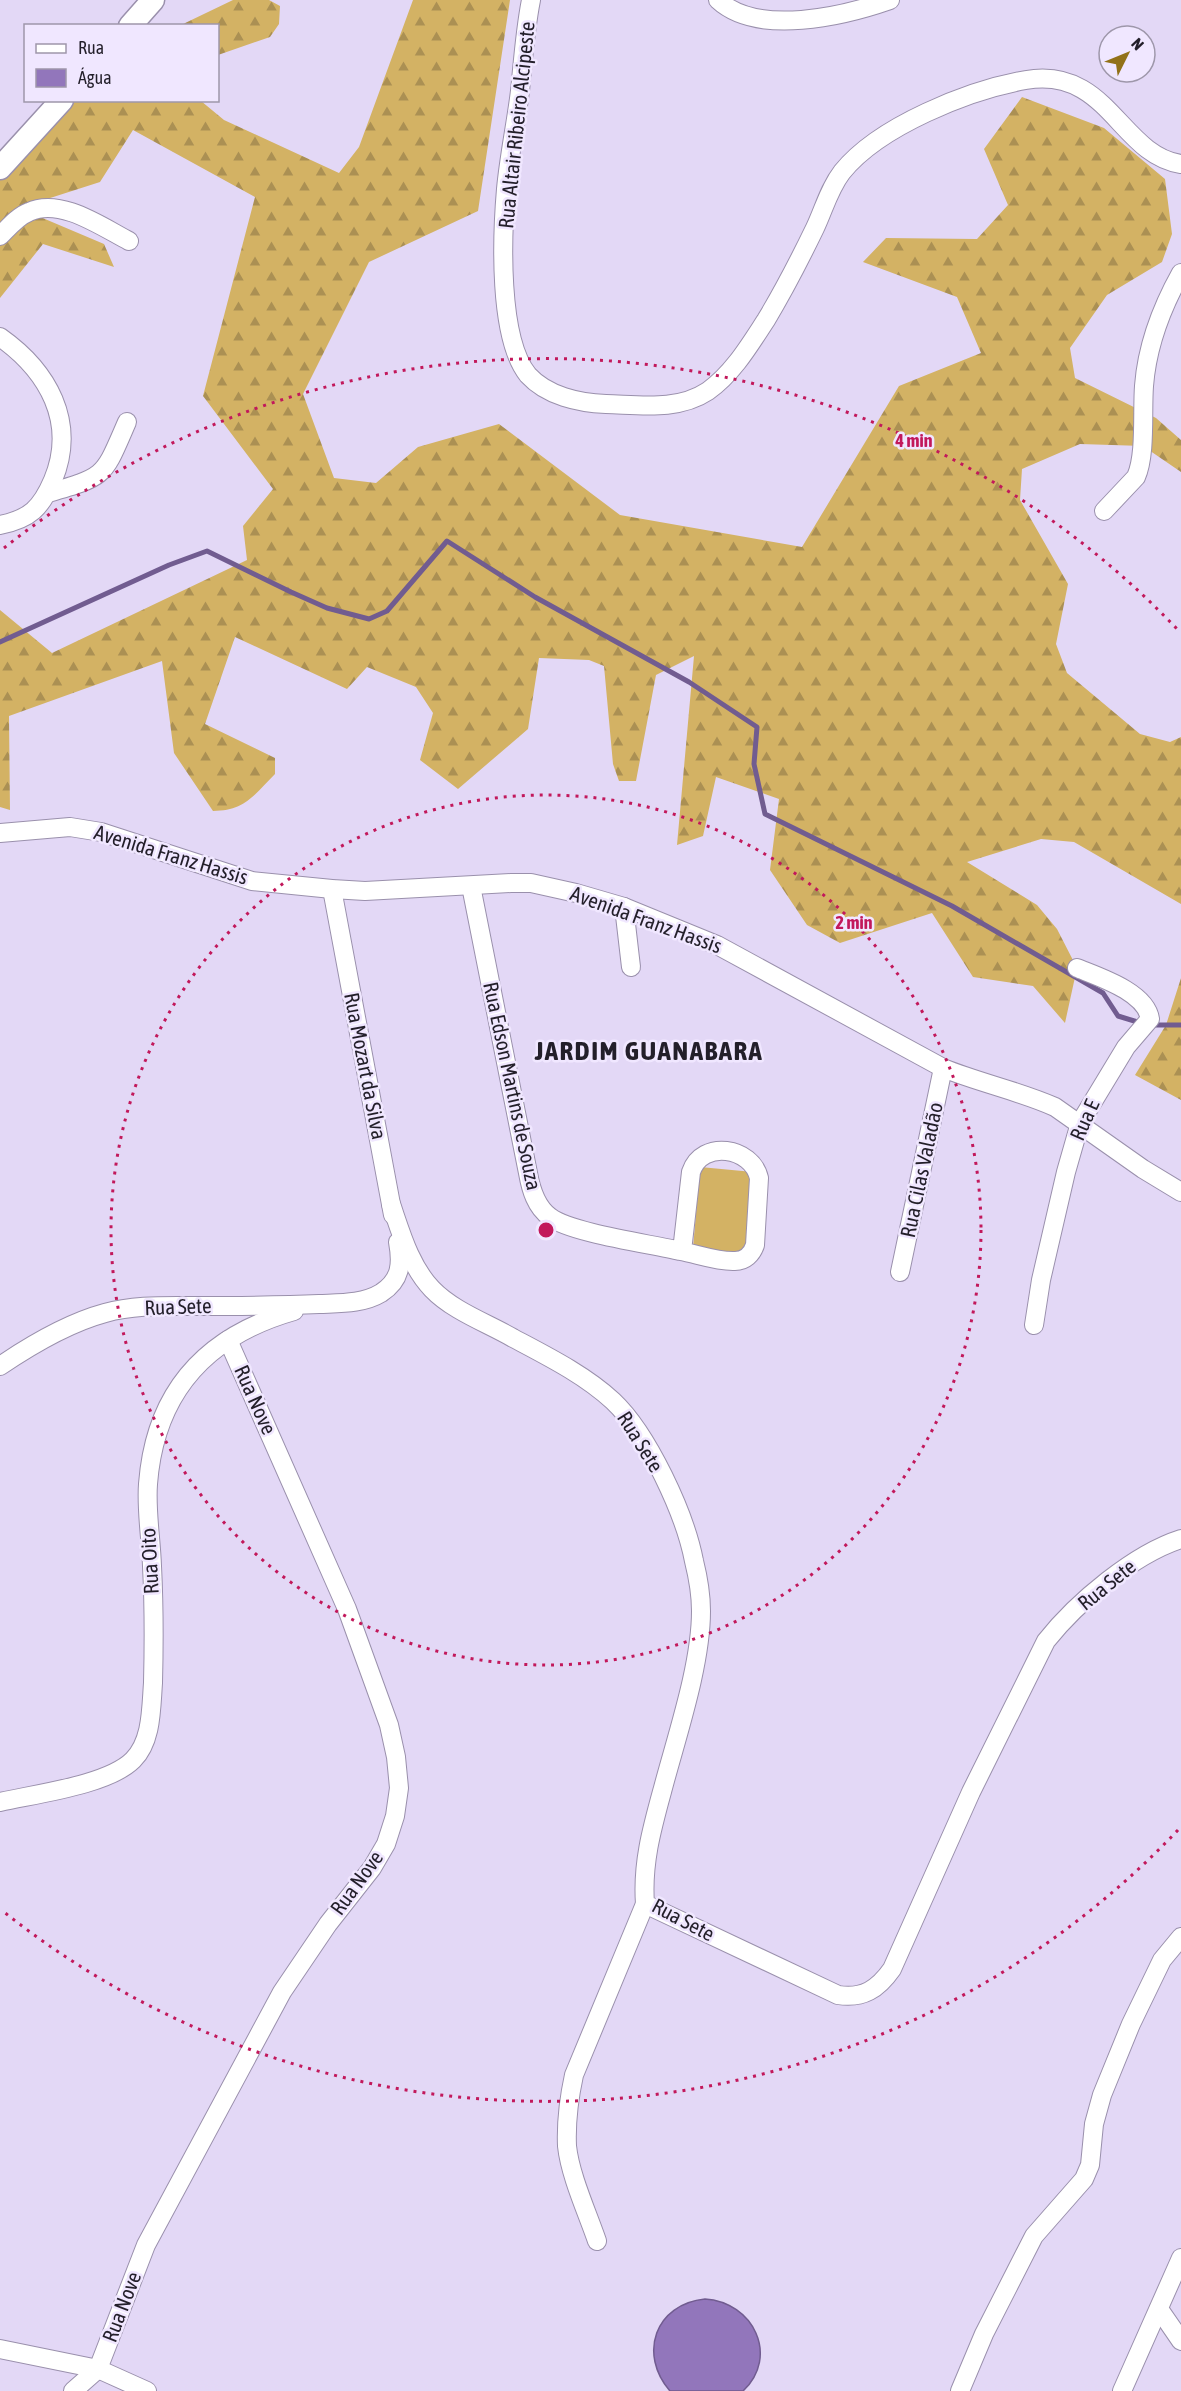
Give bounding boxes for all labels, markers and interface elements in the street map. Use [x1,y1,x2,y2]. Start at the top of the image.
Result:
street label: Rua Altair Ribeiro Alcipeste [493,20,539,230]
legend [24,24,219,102]
north arrow [1097,24,1157,84]
text: N [1128,34,1148,53]
text: Rua [78,37,104,58]
text: Água [78,67,112,88]
text: 4 min [895,430,933,451]
street label: Avenida Franz Hassis [92,819,251,889]
street label: Avenida Franz Hassis [567,881,725,958]
text: 2 min [836,912,873,933]
street label: Rua Edson Martins de Souza [479,979,547,1192]
street label: Rua Mozart da Silva [340,990,392,1141]
district label: JARDIM GUANABARA [534,1035,763,1066]
street label: Rua E [1065,1095,1104,1144]
street label: Rua Cilas Valadão [895,1100,947,1240]
centre of rings [536,1220,556,1240]
street label: Rua Sete [144,1293,212,1319]
street label: Rua Nove [230,1361,282,1438]
street label: Rua Sete [613,1407,669,1476]
street label: Rua Oito [135,1527,163,1595]
street label: Rua Sete [1073,1554,1140,1615]
street label: Rua Nove [325,1846,387,1919]
street label: Rua Sete [648,1893,719,1945]
street label: Rua Nove [97,2268,145,2345]

